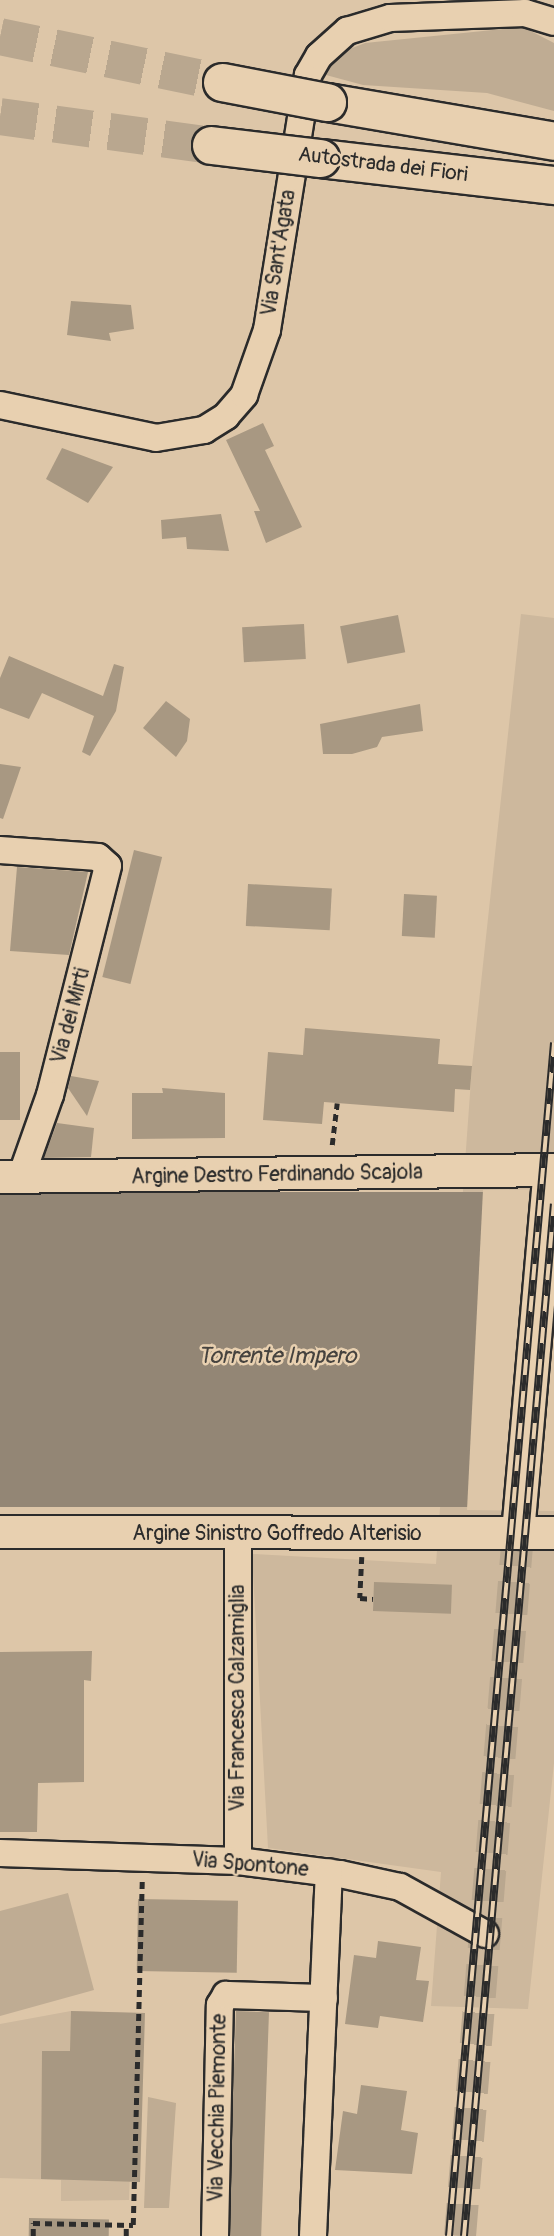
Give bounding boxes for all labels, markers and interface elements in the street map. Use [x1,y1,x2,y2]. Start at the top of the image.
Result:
street label: Autostrada dei Fiori [297,142,469,188]
street label: Via Sant'Agata [257,188,301,318]
street label: Via dei Mirti [46,965,96,1067]
street label: Argine Destro Ferdinando Scajola [131,1160,423,1190]
water label: Torrente Impero [198,1342,356,1370]
street label: Argine Sinistro Goffredo Alterisio [132,1521,422,1547]
street label: Via Francesca Calzamiglia [225,1584,251,1812]
street label: Via Spontone [190,1847,310,1883]
street label: Via Vecchia Piemonte [204,2013,232,2203]

